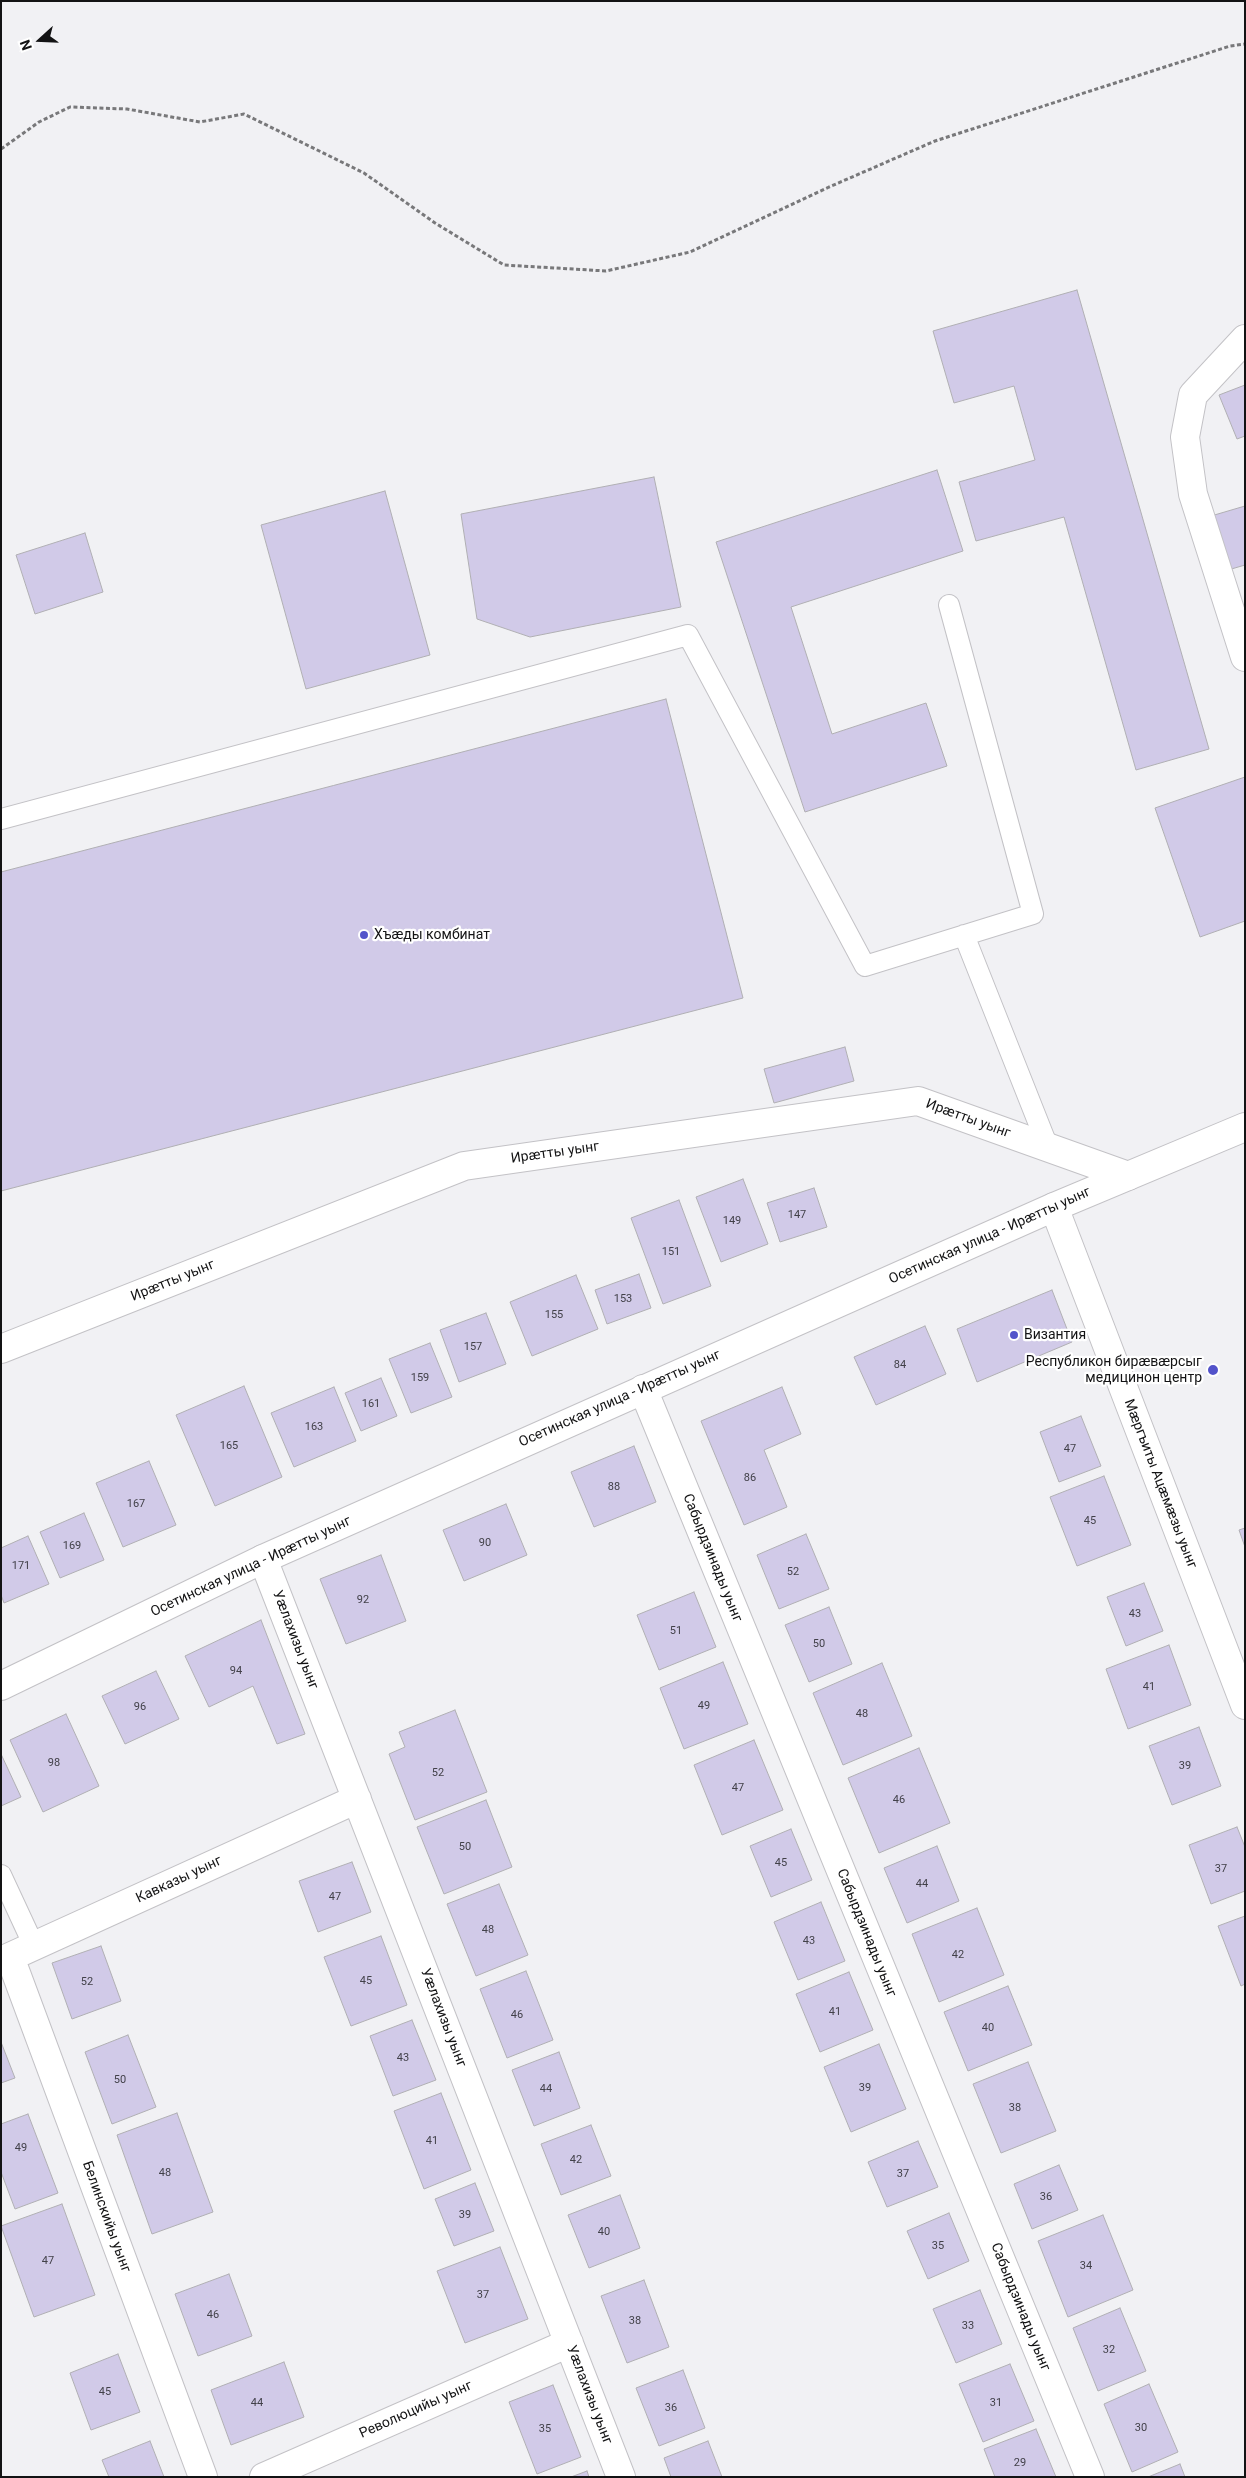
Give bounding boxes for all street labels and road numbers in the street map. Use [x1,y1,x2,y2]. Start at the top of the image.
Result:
street label: Ирæтты уынг [923,1096,1013,1142]
street label: Ирæтты уынг [510,1138,600,1168]
street label: Осетинская улица - Ирæтты уынг [887,1184,1093,1288]
street label: Ирæтты уынг [129,1257,217,1305]
street label: Осетинская улица - Ирæтты уынг [517,1347,723,1451]
street label: Мӕргъиты Ацӕмӕзы уынг [1120,1397,1200,1571]
street label: Сабырдзинады уынг [679,1492,745,1624]
street label: Осетинская улица - Ирæтты уынг [148,1513,354,1621]
street label: Уӕлахизы уынг [268,1588,322,1692]
street label: Кавказы уынг [133,1853,225,1907]
street label: Сабырдзинады уынг [833,1867,899,1999]
street label: Уӕлахизы уынг [416,1966,470,2070]
street label: Белинскийы уынг [78,2159,134,2275]
street label: Сабырдзинады уынг [987,2241,1053,2373]
street label: Уӕлахизы уынг [562,2343,616,2447]
street label: Революцийы уынг [357,2378,475,2442]

